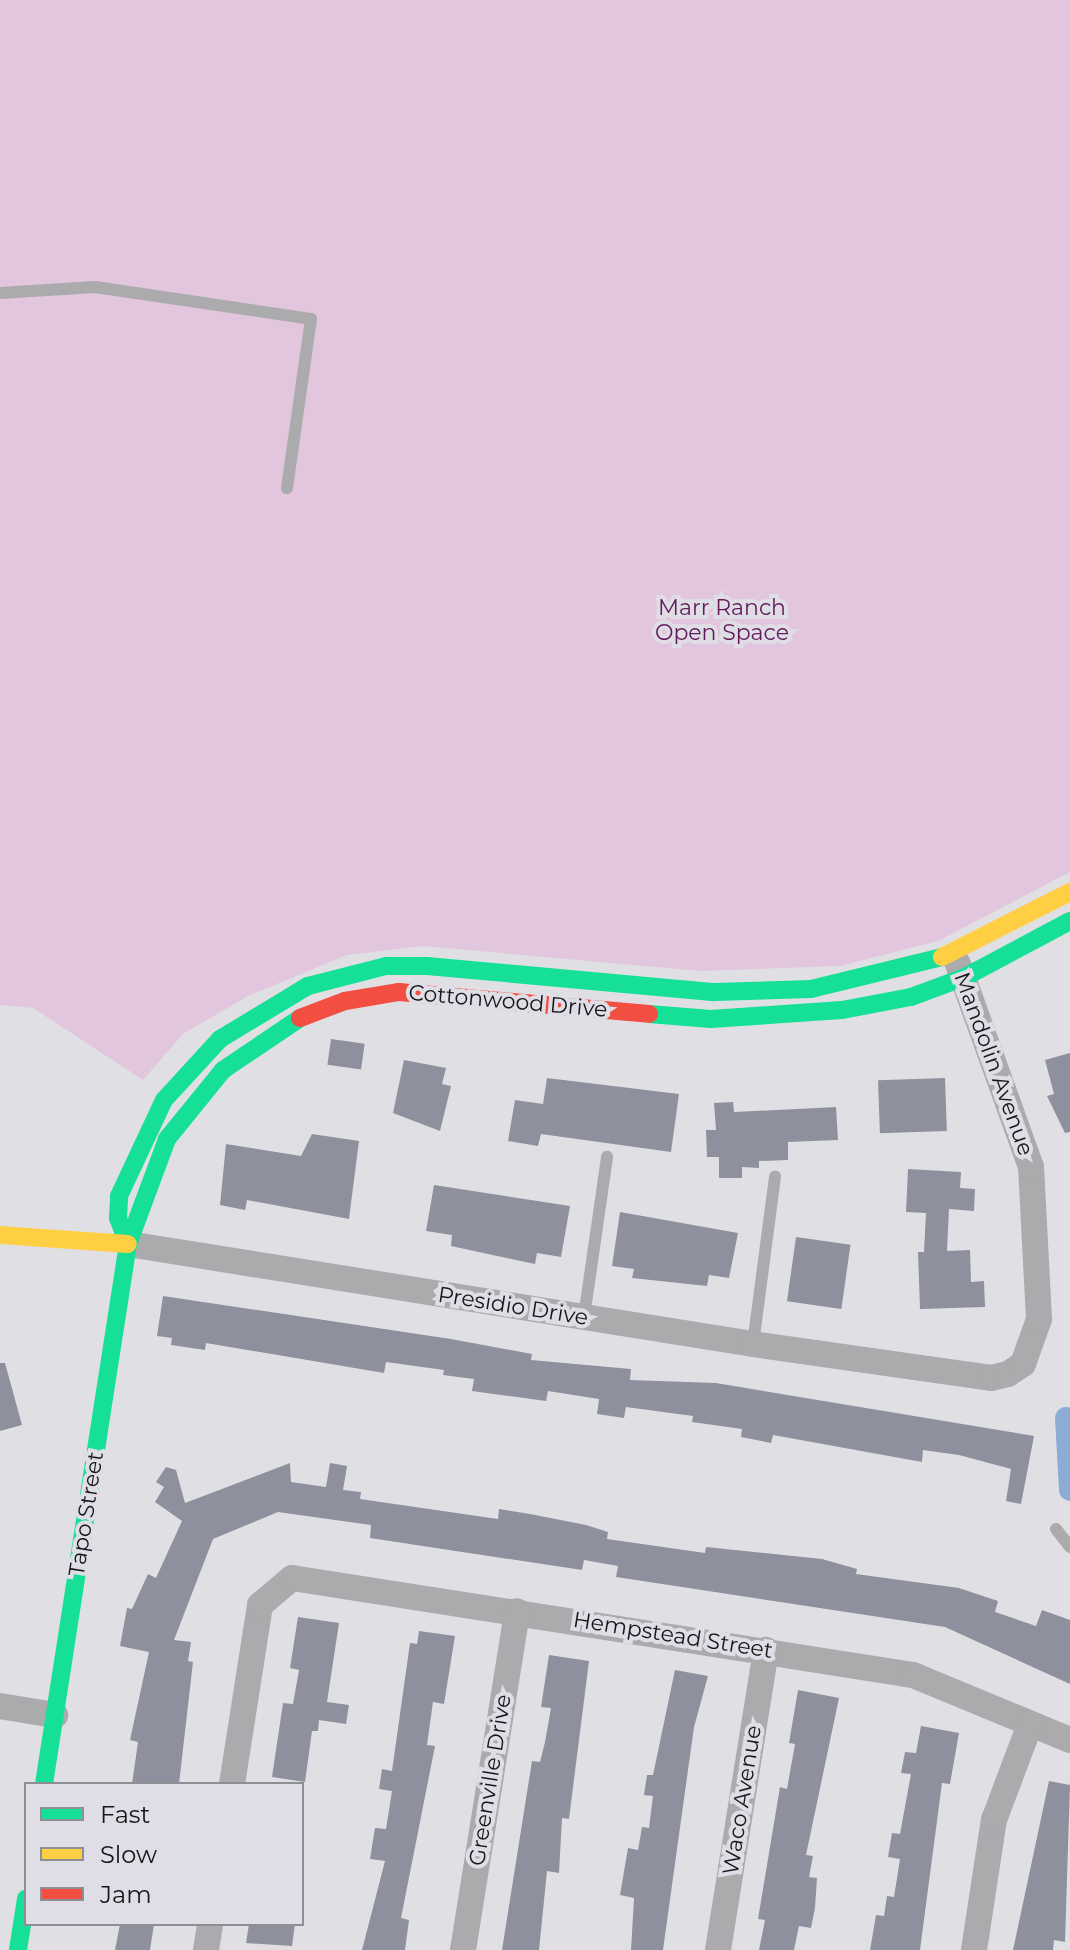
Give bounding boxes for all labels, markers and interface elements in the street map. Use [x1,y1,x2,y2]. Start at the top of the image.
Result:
park label: Marr Ranch Open Space [655,594,789,646]
street label: Mandolin Avenue [949,969,1039,1159]
street label: Cottonwood Drive [408,979,608,1023]
street label: Presidio Drive [436,1281,590,1331]
street label: Tapo Street [63,1450,109,1578]
street label: Hempstead Street [571,1606,775,1664]
street label: Greenville Drive [463,1692,517,1868]
street label: Waco Avenue [717,1723,767,1877]
legend [24,1782,304,1926]
text: Fast [100,1800,150,1829]
text: Slow [100,1840,157,1869]
text: Jam [100,1880,152,1909]

